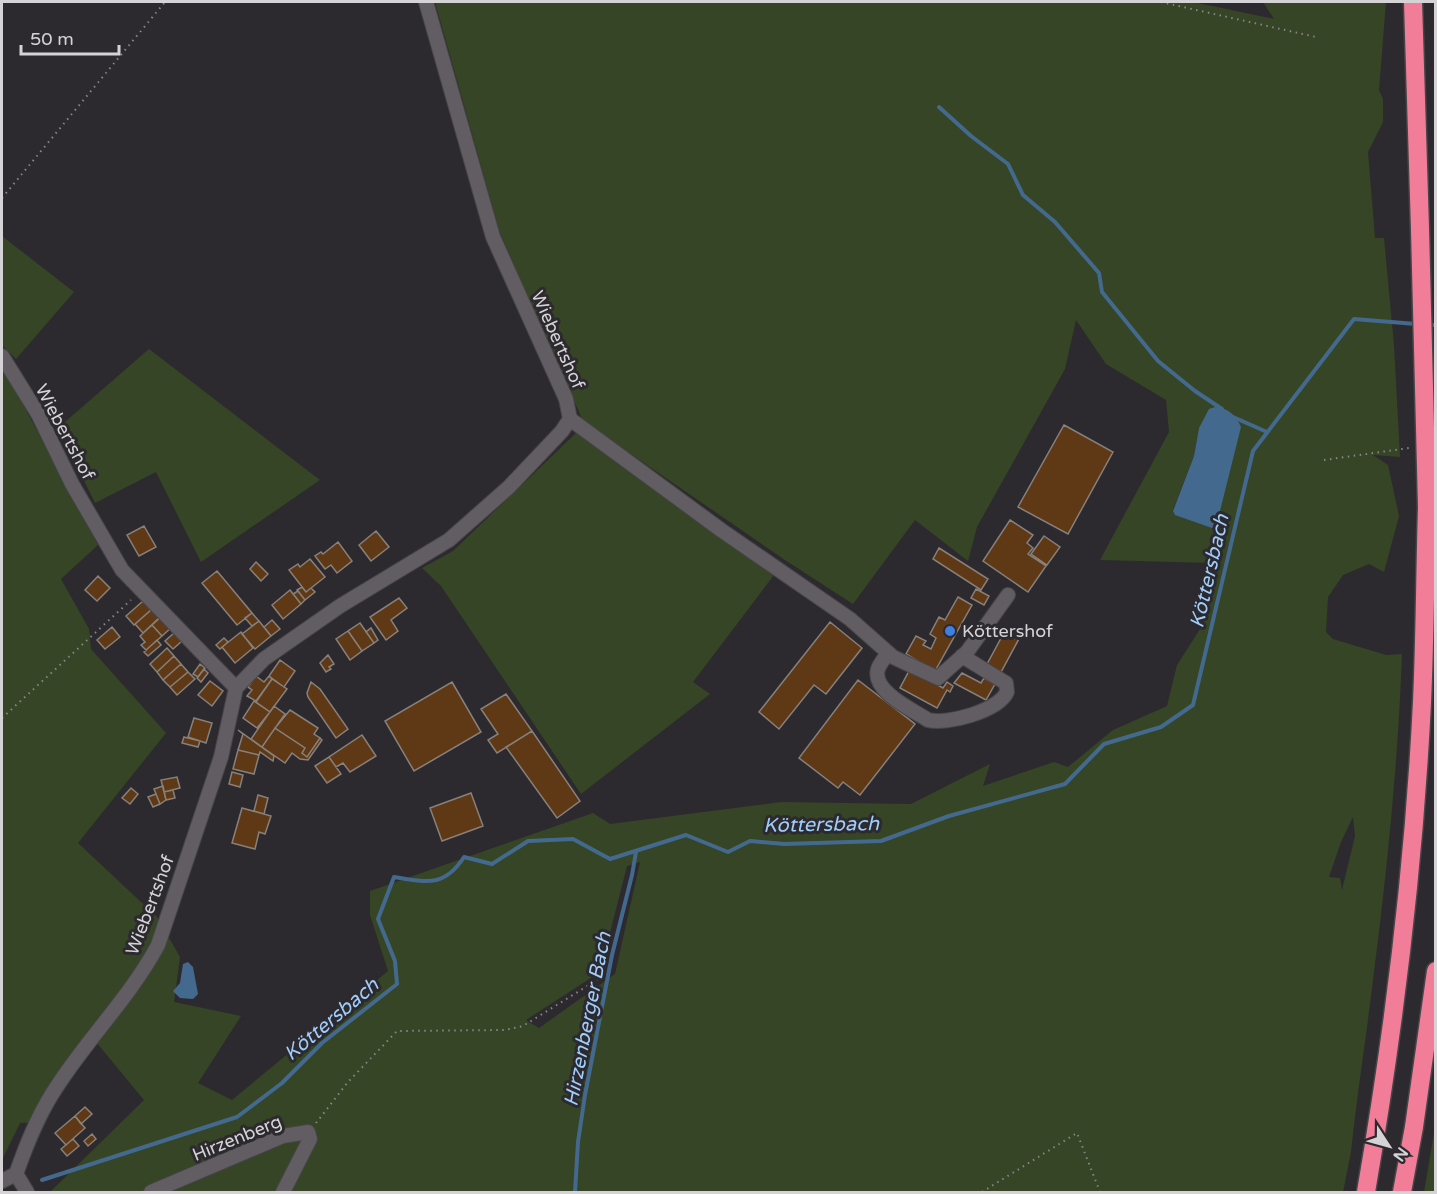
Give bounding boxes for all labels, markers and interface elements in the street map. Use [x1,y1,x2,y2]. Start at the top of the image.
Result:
scale bar [21,18,118,56]
text: 50 m [30,28,74,50]
street label: Wiebertshof [527,287,590,393]
street label: Wiebertshof [31,380,99,484]
water label: Köttersbach [1185,511,1235,630]
place label: Köttershof [962,620,1053,642]
marker: Köttershof [943,624,957,638]
water label: Köttersbach [763,812,880,838]
street label: Wiebertshof [121,852,179,958]
water label: Hirzenberger Bach [559,929,617,1108]
water label: Köttersbach [280,973,384,1066]
street label: Hirzenberg [189,1110,285,1166]
north arrow [1359,1116,1419,1176]
text: N [1388,1143,1412,1165]

